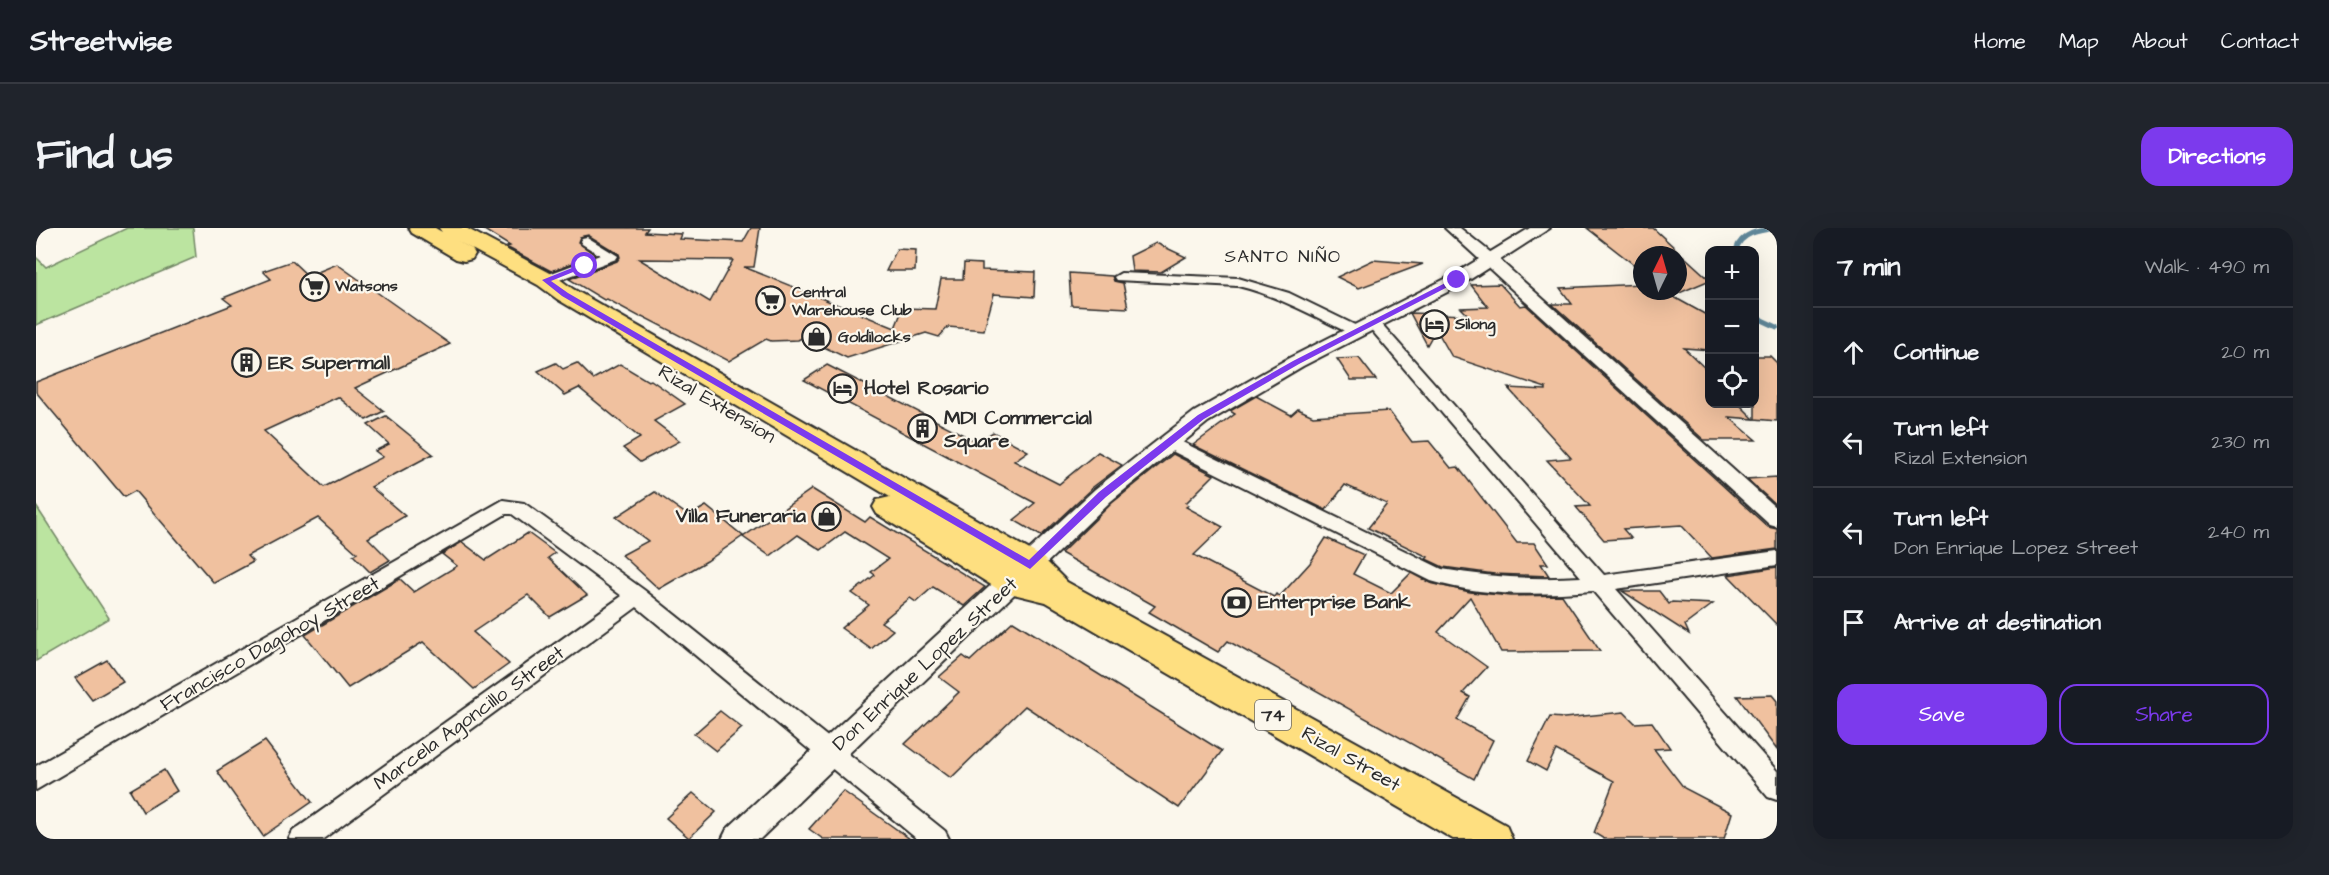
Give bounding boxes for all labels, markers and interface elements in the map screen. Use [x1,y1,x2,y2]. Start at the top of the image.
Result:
text: Streetwise [30,22,172,61]
text: Home [1974,27,2026,56]
text: Map [2059,27,2099,56]
text: About [2132,27,2188,56]
text: Contact [2221,27,2299,56]
text: Find us [36,127,173,185]
button: Directions [2141,127,2293,186]
district label: SANTO NIÑO [1224,244,1342,269]
north arrow [1633,246,1687,300]
map controls [1705,246,1759,408]
button: + [1705,246,1759,300]
text: 7 min [1837,249,1901,285]
route start [571,252,597,278]
text: Walk · 490 m [2145,253,2269,281]
route end [1443,266,1469,292]
supermarket icon: Watsons [298,270,330,302]
place label: Watsons [334,275,398,297]
place label: Central Warehouse Club [791,281,912,321]
supermarket icon: Central Warehouse Club [755,285,787,317]
button: − [1705,300,1759,354]
hotel icon: Silong [1418,308,1450,340]
place label: Silong [1454,313,1496,337]
shop icon: Goldilocks [801,321,833,353]
place label: Goldilocks [838,326,911,348]
icon: ahead [1837,336,1870,369]
text: Continue [1894,337,1979,368]
text: 20 m [2221,338,2269,366]
building icon: ER Supermall [231,347,263,379]
place label: ER Supermall [268,349,390,377]
button: locate [1705,354,1759,408]
street label: Rizal Extension [653,358,781,450]
hotel icon: Hotel Rosario [827,372,859,404]
place label: Hotel Rosario [864,374,989,402]
place label: MDI Commercial Square [943,404,1092,455]
building icon: MDI Commercial Square [907,413,939,445]
text: Turn left [1894,413,1988,444]
icon: left [1837,426,1870,459]
text: 230 m [2211,428,2269,456]
text: Rizal Extension [1894,444,2027,472]
shop icon: Villa Funeraria [811,500,843,532]
place label: Villa Funeraria [675,502,807,530]
text: Turn left [1894,503,1988,534]
icon: left [1837,516,1870,549]
text: 240 m [2208,518,2269,546]
text: Don Enrique Lopez Street [1894,534,2138,562]
street label: Francisco Dagohoy Street [155,570,385,719]
street label: Don Enrique Lopez Street [826,571,1024,757]
bank icon: Enterprise Bank [1221,586,1253,618]
place label: Enterprise Bank [1258,588,1411,616]
icon: arrive [1837,606,1870,639]
text: Arrive at destination [1894,607,2101,638]
street label: Marcela Agoncillo Street [368,639,571,798]
button: Save [1837,684,2047,745]
button: Share [2059,684,2269,745]
road number: 74 [1255,700,1291,730]
street label: Rizal Street [1296,719,1406,799]

